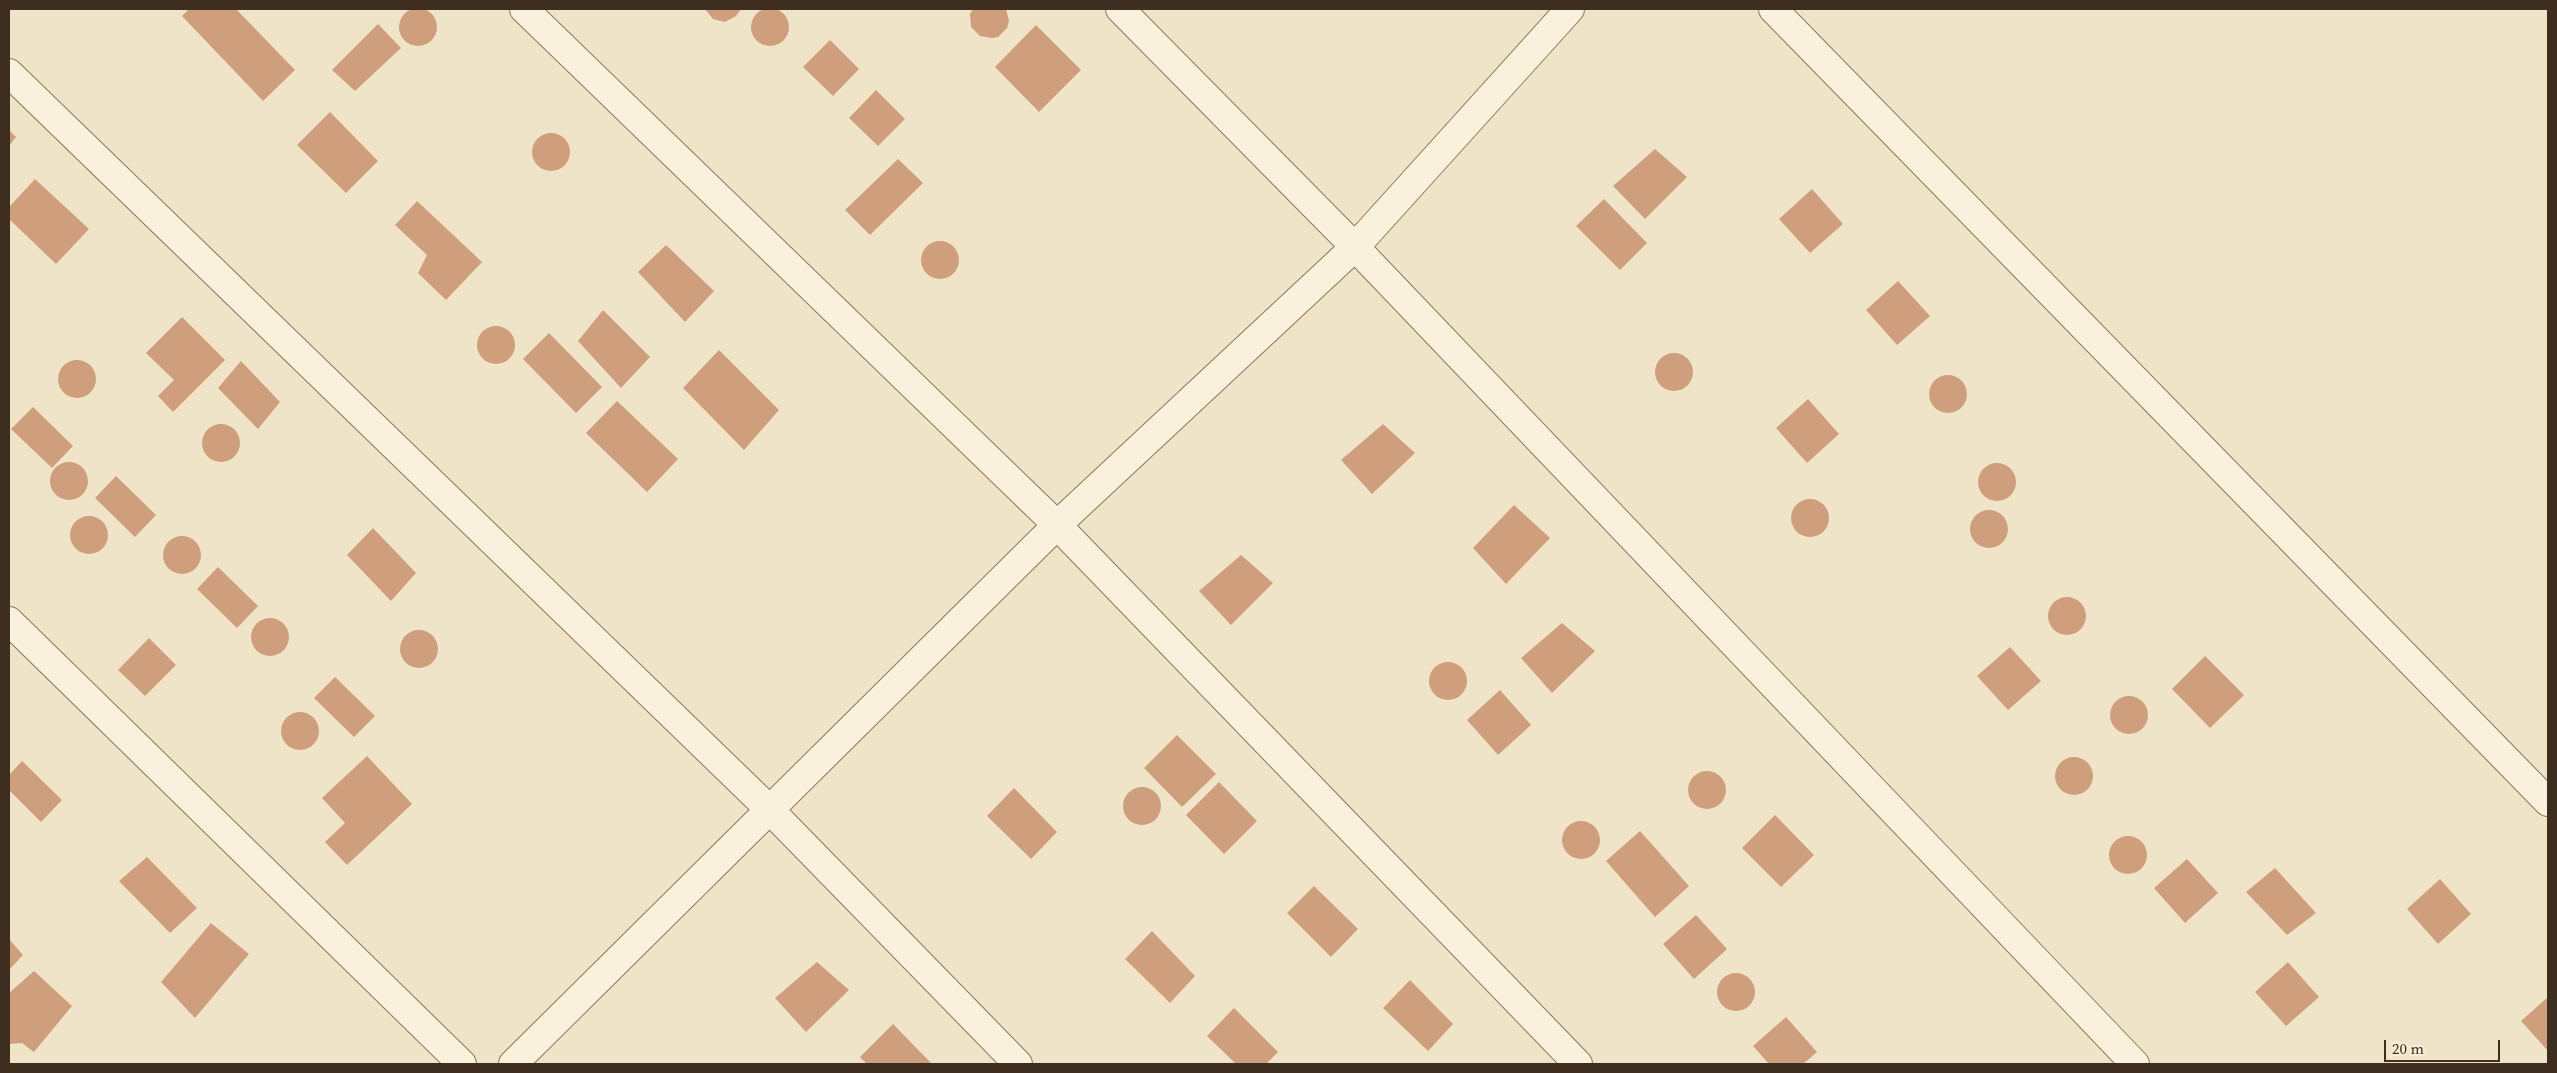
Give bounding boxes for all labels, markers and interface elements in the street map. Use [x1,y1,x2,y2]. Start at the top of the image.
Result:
scale bar [2387,1030,2503,1062]
text: 20 m [2392,1038,2424,1059]

